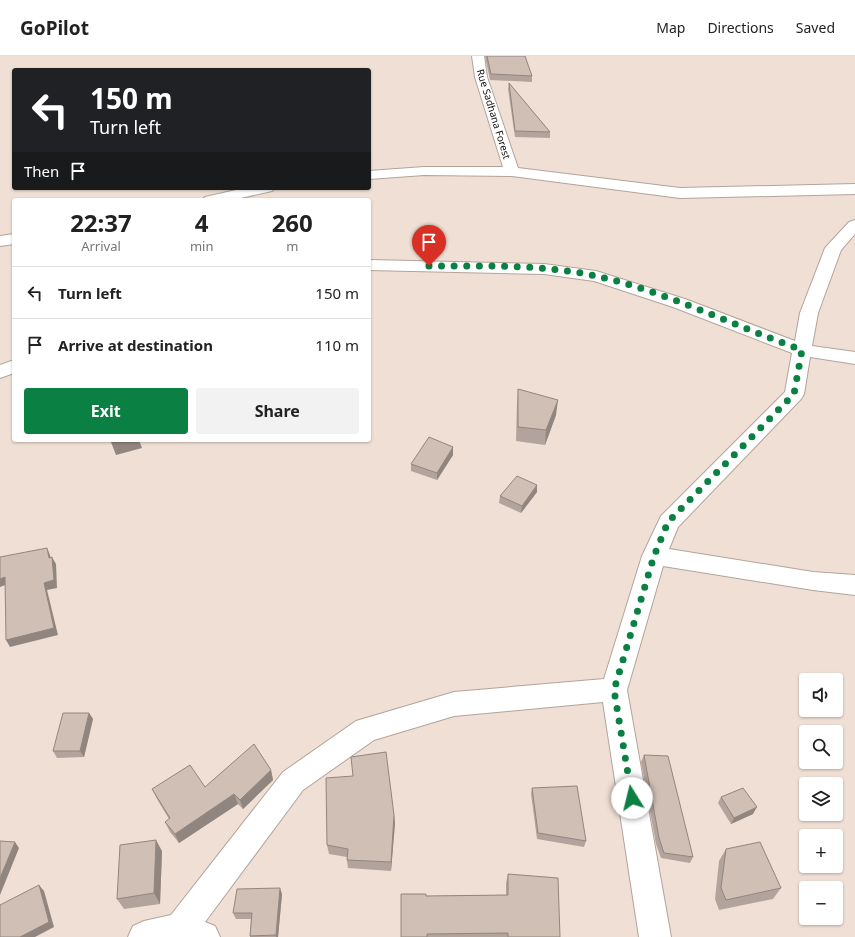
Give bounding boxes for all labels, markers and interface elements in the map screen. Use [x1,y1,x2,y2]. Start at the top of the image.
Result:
text: GoPilot [20,15,89,41]
text: Map [656,18,685,37]
text: Directions [707,18,774,37]
text: Saved [796,18,835,37]
street label: Rue Sadhana Forest [474,67,514,161]
text: 150 m [90,79,173,117]
icon: left [24,84,76,136]
text: Turn left [90,115,161,139]
icon: arrive [67,160,89,182]
text: Then [24,161,59,181]
text: 22:37 [70,206,132,239]
text: 4 [195,206,209,239]
text: 260 [272,206,313,239]
pin [412,225,446,266]
icon: arrive [418,231,440,253]
text: Arrival [81,237,121,255]
text: min [190,237,213,255]
text: m [286,237,298,255]
icon: left [24,282,46,304]
text: Turn left [58,283,122,303]
text: 150 m [315,283,359,303]
icon: arrive [24,334,46,356]
text: Arrive at destination [58,335,213,355]
text: 110 m [315,335,359,355]
button: Exit [24,388,188,434]
button: Share [196,388,359,434]
map controls [799,673,843,925]
button: sound [799,673,843,717]
button: search [799,725,843,769]
position arrow [611,777,653,819]
button: layers [799,777,843,821]
button: + [799,829,843,873]
button: − [799,881,843,925]

